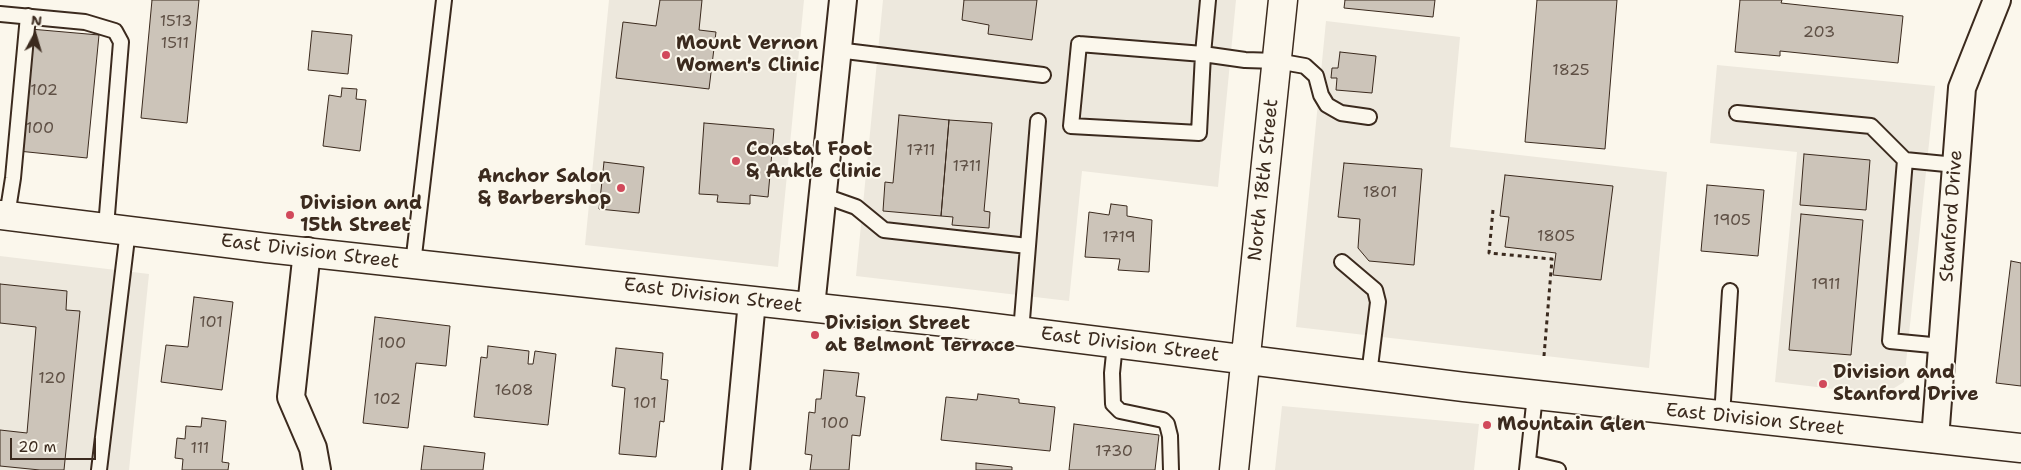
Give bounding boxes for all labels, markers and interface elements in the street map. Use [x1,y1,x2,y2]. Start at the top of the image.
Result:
north arrow [10,10,60,60]
text: N [30,11,43,30]
house number: 1513 [160,12,192,32]
house number: 203 [1803,23,1835,43]
place label: Mount Vernon Women's Clinic [676,33,820,77]
house number: 1511 [161,34,189,54]
marker: Mount Vernon Women's Clinic [660,49,672,61]
house number: 1825 [1552,61,1590,81]
house number: 102 [30,81,58,101]
street label: North 18th Street [1244,98,1284,262]
house number: 100 [26,119,54,139]
place label: Coastal Foot & Ankle Clinic [746,139,881,183]
house number: 1711 [906,141,936,161]
street label: Stanford Drive [1936,149,1968,283]
marker: Coastal Foot & Ankle Clinic [730,155,742,167]
house number: 1711 [952,157,982,177]
place label: Anchor Salon & Barbershop [478,166,611,210]
marker: Anchor Salon & Barbershop [615,182,627,194]
house number: 1801 [1363,183,1397,203]
place label: Division and 15th Street [300,193,422,237]
marker: Division and 15th Street [284,209,296,221]
house number: 1905 [1713,211,1751,231]
house number: 1805 [1537,227,1575,247]
house number: 1719 [1102,228,1136,248]
street label: East Division Street [220,230,400,274]
street label: East Division Street [623,274,803,318]
house number: 1911 [1811,275,1841,295]
house number: 101 [199,313,223,333]
place label: Division Street at Belmont Terrace [825,313,1015,357]
street label: East Division Street [1040,323,1220,367]
marker: Division Street at Belmont Terrace [809,329,821,341]
house number: 100 [378,334,406,354]
place label: Division and Stanford Drive [1833,362,1979,406]
house number: 120 [38,369,66,389]
marker: Division and Stanford Drive [1817,378,1829,390]
house number: 1608 [494,381,534,401]
house number: 102 [373,390,401,410]
house number: 101 [633,394,657,414]
street label: East Division Street [1665,399,1845,441]
house number: 100 [821,414,849,434]
place label: Mountain Glen [1497,414,1645,436]
marker: Mountain Glen [1481,419,1493,431]
scale bar [12,428,99,460]
text: 20 m [18,437,57,457]
house number: 111 [191,439,209,459]
house number: 1730 [1095,442,1133,462]

